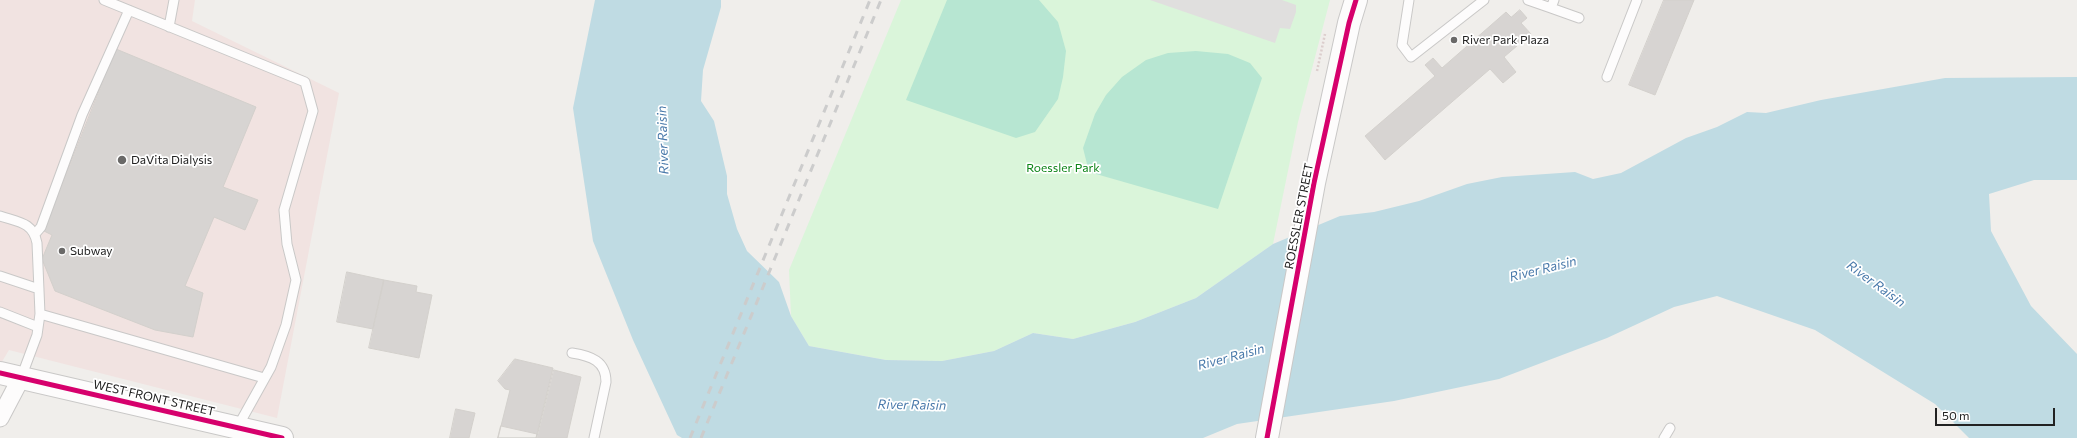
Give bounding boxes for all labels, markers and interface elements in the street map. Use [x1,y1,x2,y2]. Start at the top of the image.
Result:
place label: River Park Plaza [1462,33,1549,47]
marker: River Park Plaza [1449,35,1459,45]
water label: River Raisin [654,105,672,175]
place label: DaVita Dialysis [131,153,212,167]
marker: DaVita Dialysis [116,154,128,166]
park label: Roessler Park [1026,161,1100,175]
street label: ROESSLER STREET [1282,162,1316,270]
place label: Subway [70,244,113,258]
marker: Subway [57,246,67,256]
water label: River Raisin [1508,253,1578,285]
water label: River Raisin [1844,258,1908,310]
water label: River Raisin [1196,341,1266,373]
street label: WEST FRONT STREET [92,377,216,419]
water label: River Raisin [878,397,946,413]
scale bar [1937,400,2057,426]
text: 50 m [1942,408,1970,422]

